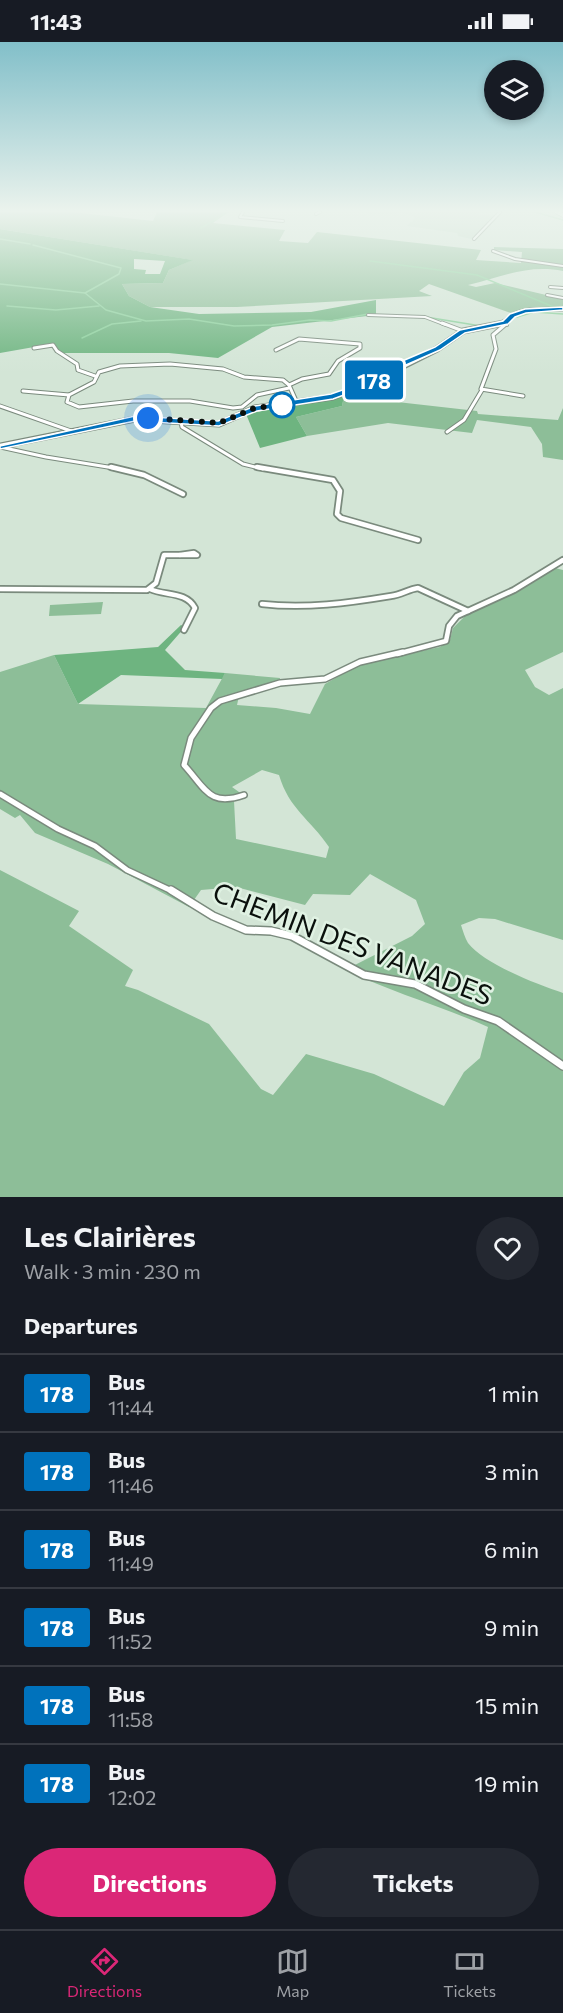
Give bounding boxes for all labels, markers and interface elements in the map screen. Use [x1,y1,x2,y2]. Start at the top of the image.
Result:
text: 11:43 [30,8,82,35]
map controls [484,60,544,120]
button: layers [484,60,544,120]
line badge: 178 [340,360,409,400]
text: 178 [357,368,391,393]
unlabelled marker [269,392,295,418]
your location [133,403,163,433]
street label: CHEMIN DES VANADES [209,874,497,1012]
button: heart [476,1217,539,1280]
text: Les Clairières [24,1219,196,1253]
text: Walk · 3 min · 230 m [24,1259,201,1283]
text: Departures [24,1312,138,1339]
text: Bus [108,1368,145,1395]
text: 1 min [488,1380,539,1407]
text: 178 [40,1381,74,1406]
text: 11:44 [108,1395,154,1419]
text: Bus [108,1446,145,1473]
text: 3 min [485,1458,539,1485]
text: 178 [40,1459,74,1484]
text: 11:46 [108,1473,154,1497]
text: Bus [108,1524,145,1551]
text: 6 min [484,1536,539,1563]
text: 178 [40,1537,74,1562]
text: 11:49 [108,1551,154,1575]
text: Bus [108,1602,145,1629]
text: 9 min [484,1614,539,1641]
text: 178 [40,1615,74,1640]
text: 11:52 [108,1629,152,1653]
text: Bus [108,1680,145,1707]
text: 15 min [475,1692,539,1719]
text: 178 [40,1693,74,1718]
text: 11:58 [108,1707,153,1731]
text: Bus [108,1758,145,1785]
text: 19 min [475,1770,539,1797]
text: 178 [40,1771,74,1796]
text: 12:02 [108,1785,156,1809]
button: Directions [24,1848,276,1917]
button: Tickets [288,1848,539,1917]
tab: Directions [67,1945,142,2000]
tab: Map [276,1945,309,2000]
tab: Tickets [443,1945,496,2000]

